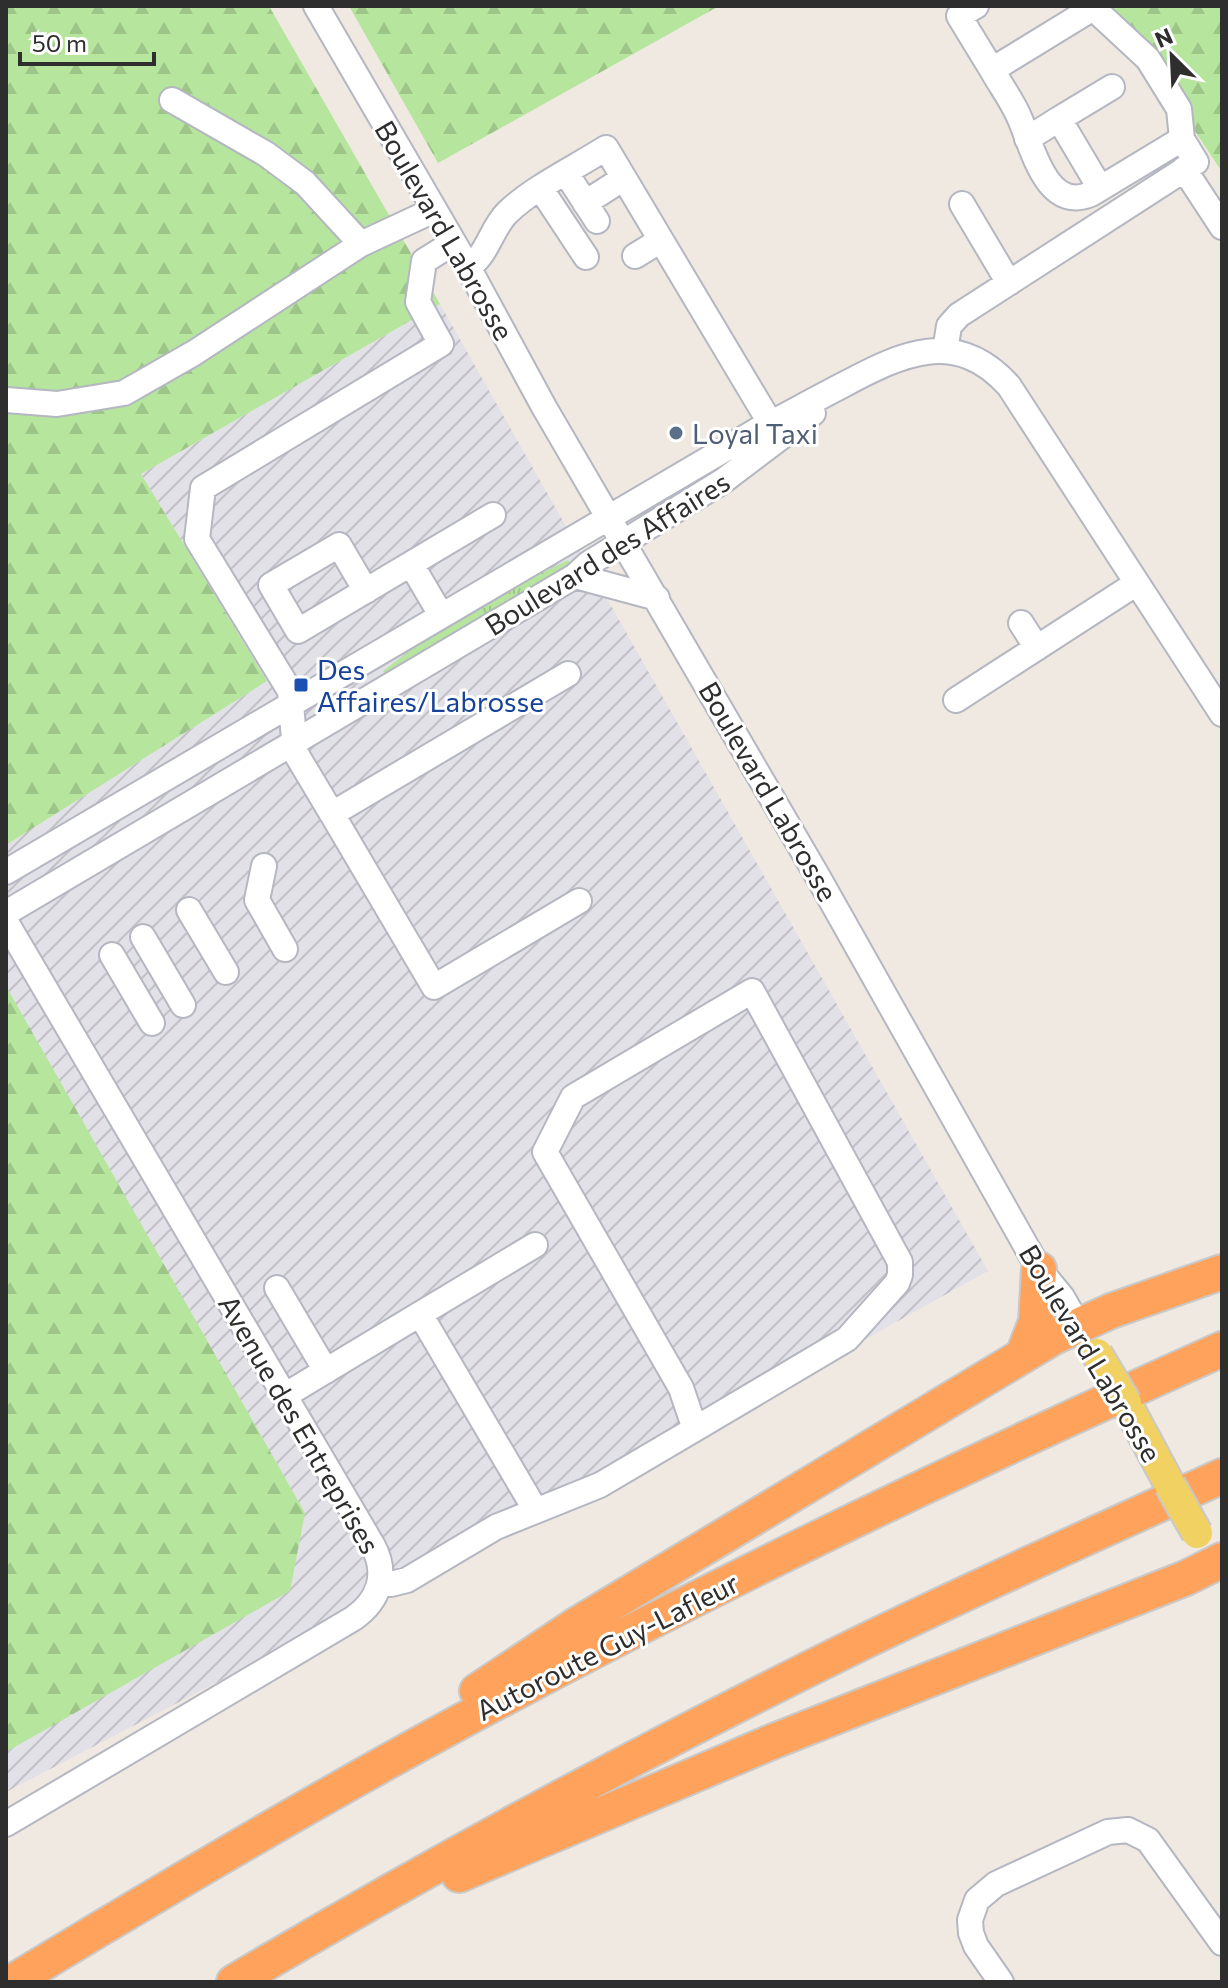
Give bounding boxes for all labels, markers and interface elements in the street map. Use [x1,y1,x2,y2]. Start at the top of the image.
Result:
scale bar [20,16,154,66]
north arrow [1132,16,1212,96]
text: N [1151,22,1177,53]
text: 50 m [32,28,87,57]
street label: Boulevard Labrosse [368,114,522,346]
place label: Loyal Taxi [692,416,818,450]
marker: Loyal Taxi [667,424,685,442]
street label: Boulevard des Affaires [478,464,736,642]
place label: Des Affaires/Labrosse [317,652,544,718]
street label: Boulevard Labrosse [692,675,846,907]
marker: Des Affaires/Labrosse [292,676,310,694]
street label: Boulevard Labrosse [1013,1238,1169,1468]
street label: Avenue des Entreprises [212,1289,388,1559]
street label: Autoroute Guy-Lafleur [470,1565,744,1727]

